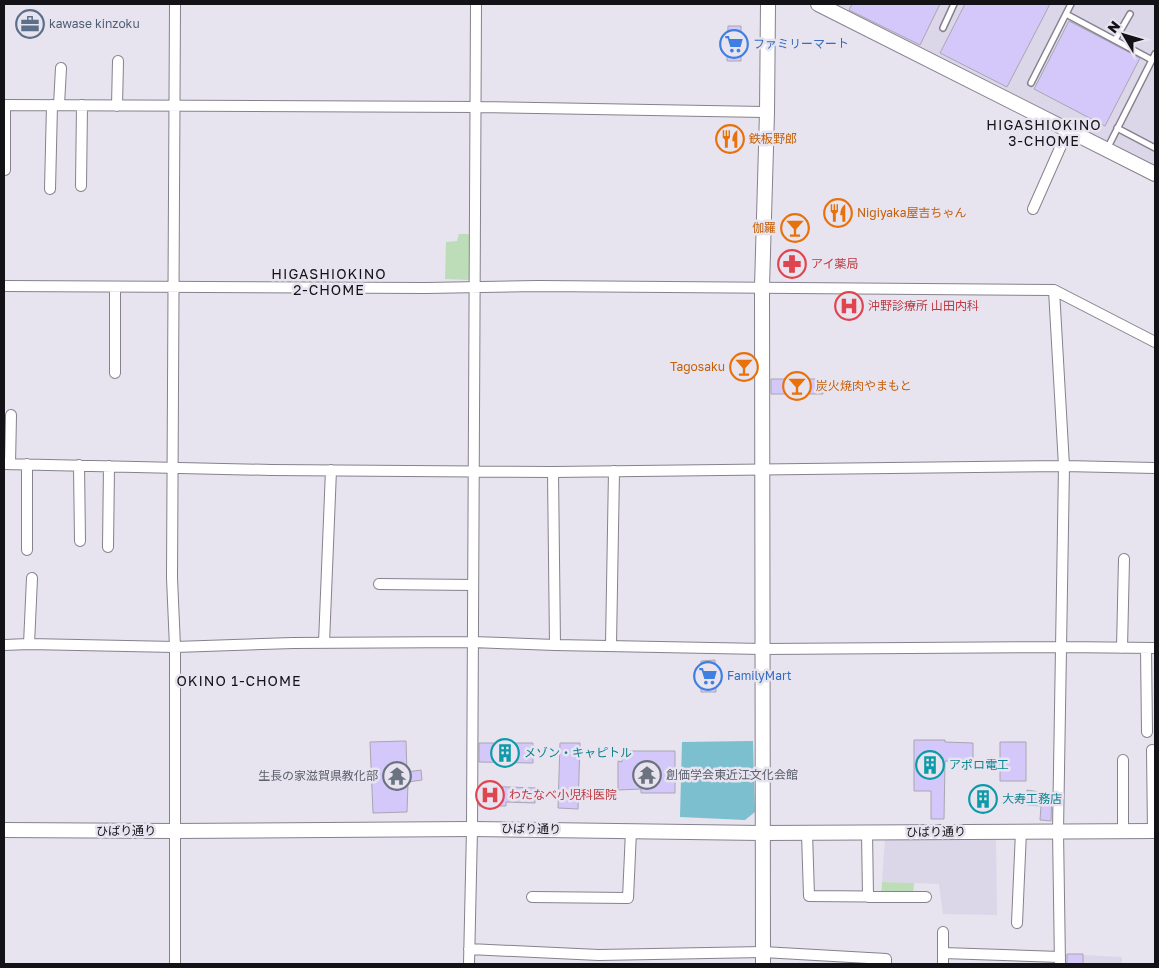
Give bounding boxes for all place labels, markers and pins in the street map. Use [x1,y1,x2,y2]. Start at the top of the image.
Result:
office icon: kawase kinzoku [15,9,45,39]
place label: kawase kinzoku [49,16,140,31]
supermarket icon: ファミリーマート [719,29,749,59]
place label: ファミリーマート [753,36,849,51]
restaurant icon: 鉄板野郎 [715,124,745,154]
place label: 鉄板野郎 [749,131,797,146]
restaurant icon: Nigiyaka屋吉ちゃん [823,198,853,228]
place label: Nigiyaka屋吉ちゃん [857,205,967,220]
bar icon: 伽羅 [780,213,810,243]
place label: 伽羅 [752,220,776,235]
pharmacy icon: アイ薬局 [777,249,807,279]
place label: アイ薬局 [811,256,858,271]
hospital icon: 沖野診療所 山田内科 [834,291,864,321]
place label: 沖野診療所 山田内科 [868,298,979,313]
bar icon: Tagosaku [729,352,759,382]
place label: Tagosaku [670,359,725,374]
bar icon: 炭火焼肉やまもと [782,371,812,401]
place label: 炭火焼肉やまもと [816,378,912,393]
supermarket icon: FamilyMart [693,661,723,691]
place label: FamilyMart [727,668,792,683]
building icon: メゾン・キャピトル [490,738,520,768]
place label: メゾン・キャピトル [524,745,632,760]
building icon: アポロ電工 [915,750,945,780]
place label: アポロ電工 [949,757,1009,772]
temple icon: 創価学会東近江文化会館 [632,760,662,790]
temple icon: 生長の家滋賀県教化部 [382,761,412,791]
place label: 創価学会東近江文化会館 [666,767,798,782]
place label: 生長の家滋賀県教化部 [258,768,378,783]
hospital icon: わたなべ小児科医院 [475,780,505,810]
building icon: 大寿工務店 [968,784,998,814]
place label: わたなべ小児科医院 [509,787,617,802]
place label: 大寿工務店 [1002,791,1062,806]

